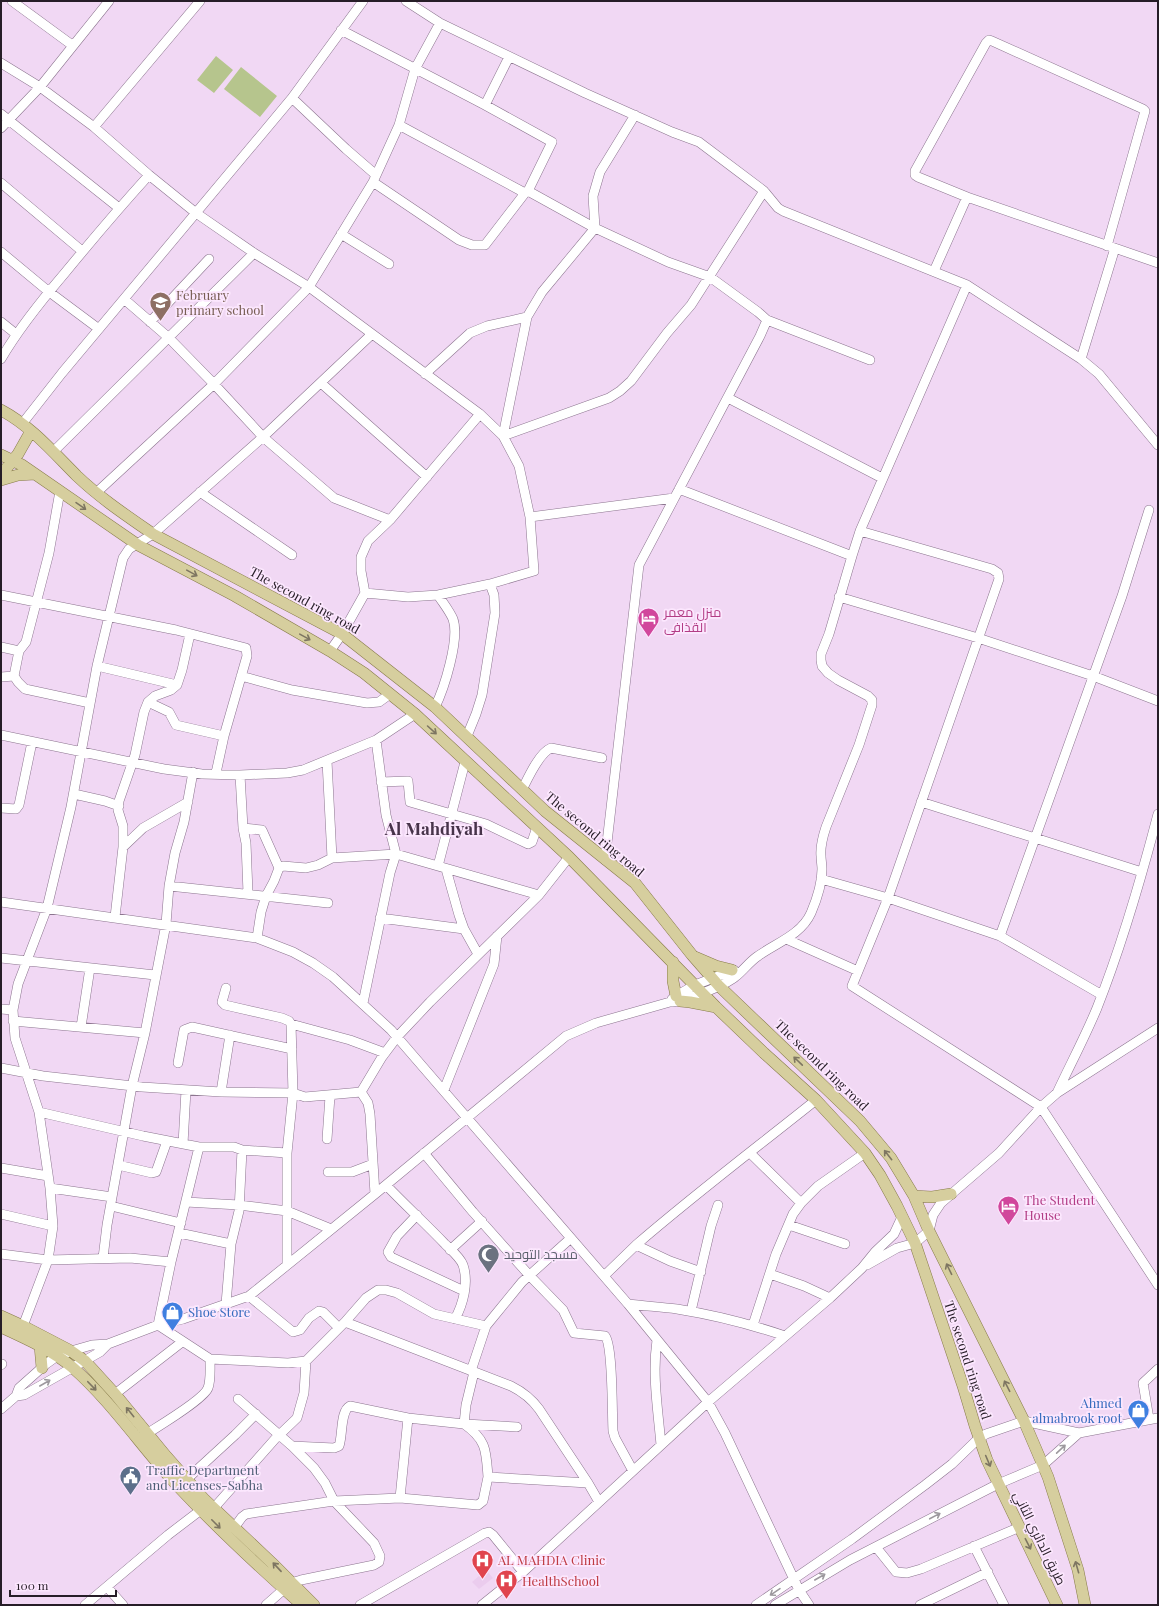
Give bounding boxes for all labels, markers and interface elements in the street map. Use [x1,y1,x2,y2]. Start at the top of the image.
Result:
place label: February primary school [176,286,264,318]
school or university icon: February primary school [148,289,174,322]
one-way arrow [75,502,86,510]
street label: The second ring road [247,562,364,637]
one-way arrow [186,570,198,578]
place label: منزل معمر القذافى [663,603,721,635]
hotel icon: منزل معمر القذافى [636,606,662,639]
one-way arrow [299,633,311,641]
one-way arrow [427,725,438,734]
street label: The second ring road [542,787,649,880]
district label: Al Mahdiyah [384,817,484,839]
street label: The second ring road [772,1016,873,1114]
one-way arrow [793,1056,803,1066]
one-way arrow [884,1149,893,1160]
place label: The Student House [1024,1191,1096,1223]
hotel icon: The Student House [996,1194,1022,1227]
mosque icon: مسجد التوحيد [476,1241,502,1274]
place label: مسجد التوحيد [504,1245,578,1262]
one-way arrow [945,1264,952,1276]
street label: The second ring road [941,1298,996,1422]
shop icon: Shoe Store [160,1299,186,1332]
place label: Shoe Store [188,1303,251,1320]
one-way arrow [39,1379,51,1387]
one-way arrow [1002,1380,1010,1392]
one-way arrow [87,1381,97,1391]
place label: Ahmed almabrook root [1032,1394,1122,1426]
shop icon: Ahmed almabrook root [1125,1397,1151,1430]
one-way arrow [125,1407,134,1418]
one-way arrow [1056,1444,1066,1453]
one-way arrow [985,1455,992,1467]
place label: Traffic Department and Licenses-Sabha [146,1461,263,1493]
public building icon: Traffic Department and Licenses-Sabha [117,1464,143,1497]
street label: طريق الدائري الثاني [1008,1488,1071,1589]
one-way arrow [929,1512,941,1519]
one-way arrow [211,1519,221,1529]
one-way arrow [1025,1538,1032,1550]
hospital icon: AL MAHDIA Clinic [469,1547,495,1580]
place label: AL MAHDIA Clinic [497,1551,605,1568]
one-way arrow [1072,1561,1080,1574]
one-way arrow [272,1562,281,1572]
hospital icon: HealthSchool [493,1568,519,1601]
scale bar [10,1572,116,1598]
place label: HealthSchool [522,1572,600,1589]
one-way arrow [814,1573,826,1581]
text: 100 m [16,1577,49,1593]
one-way arrow [770,1588,781,1596]

